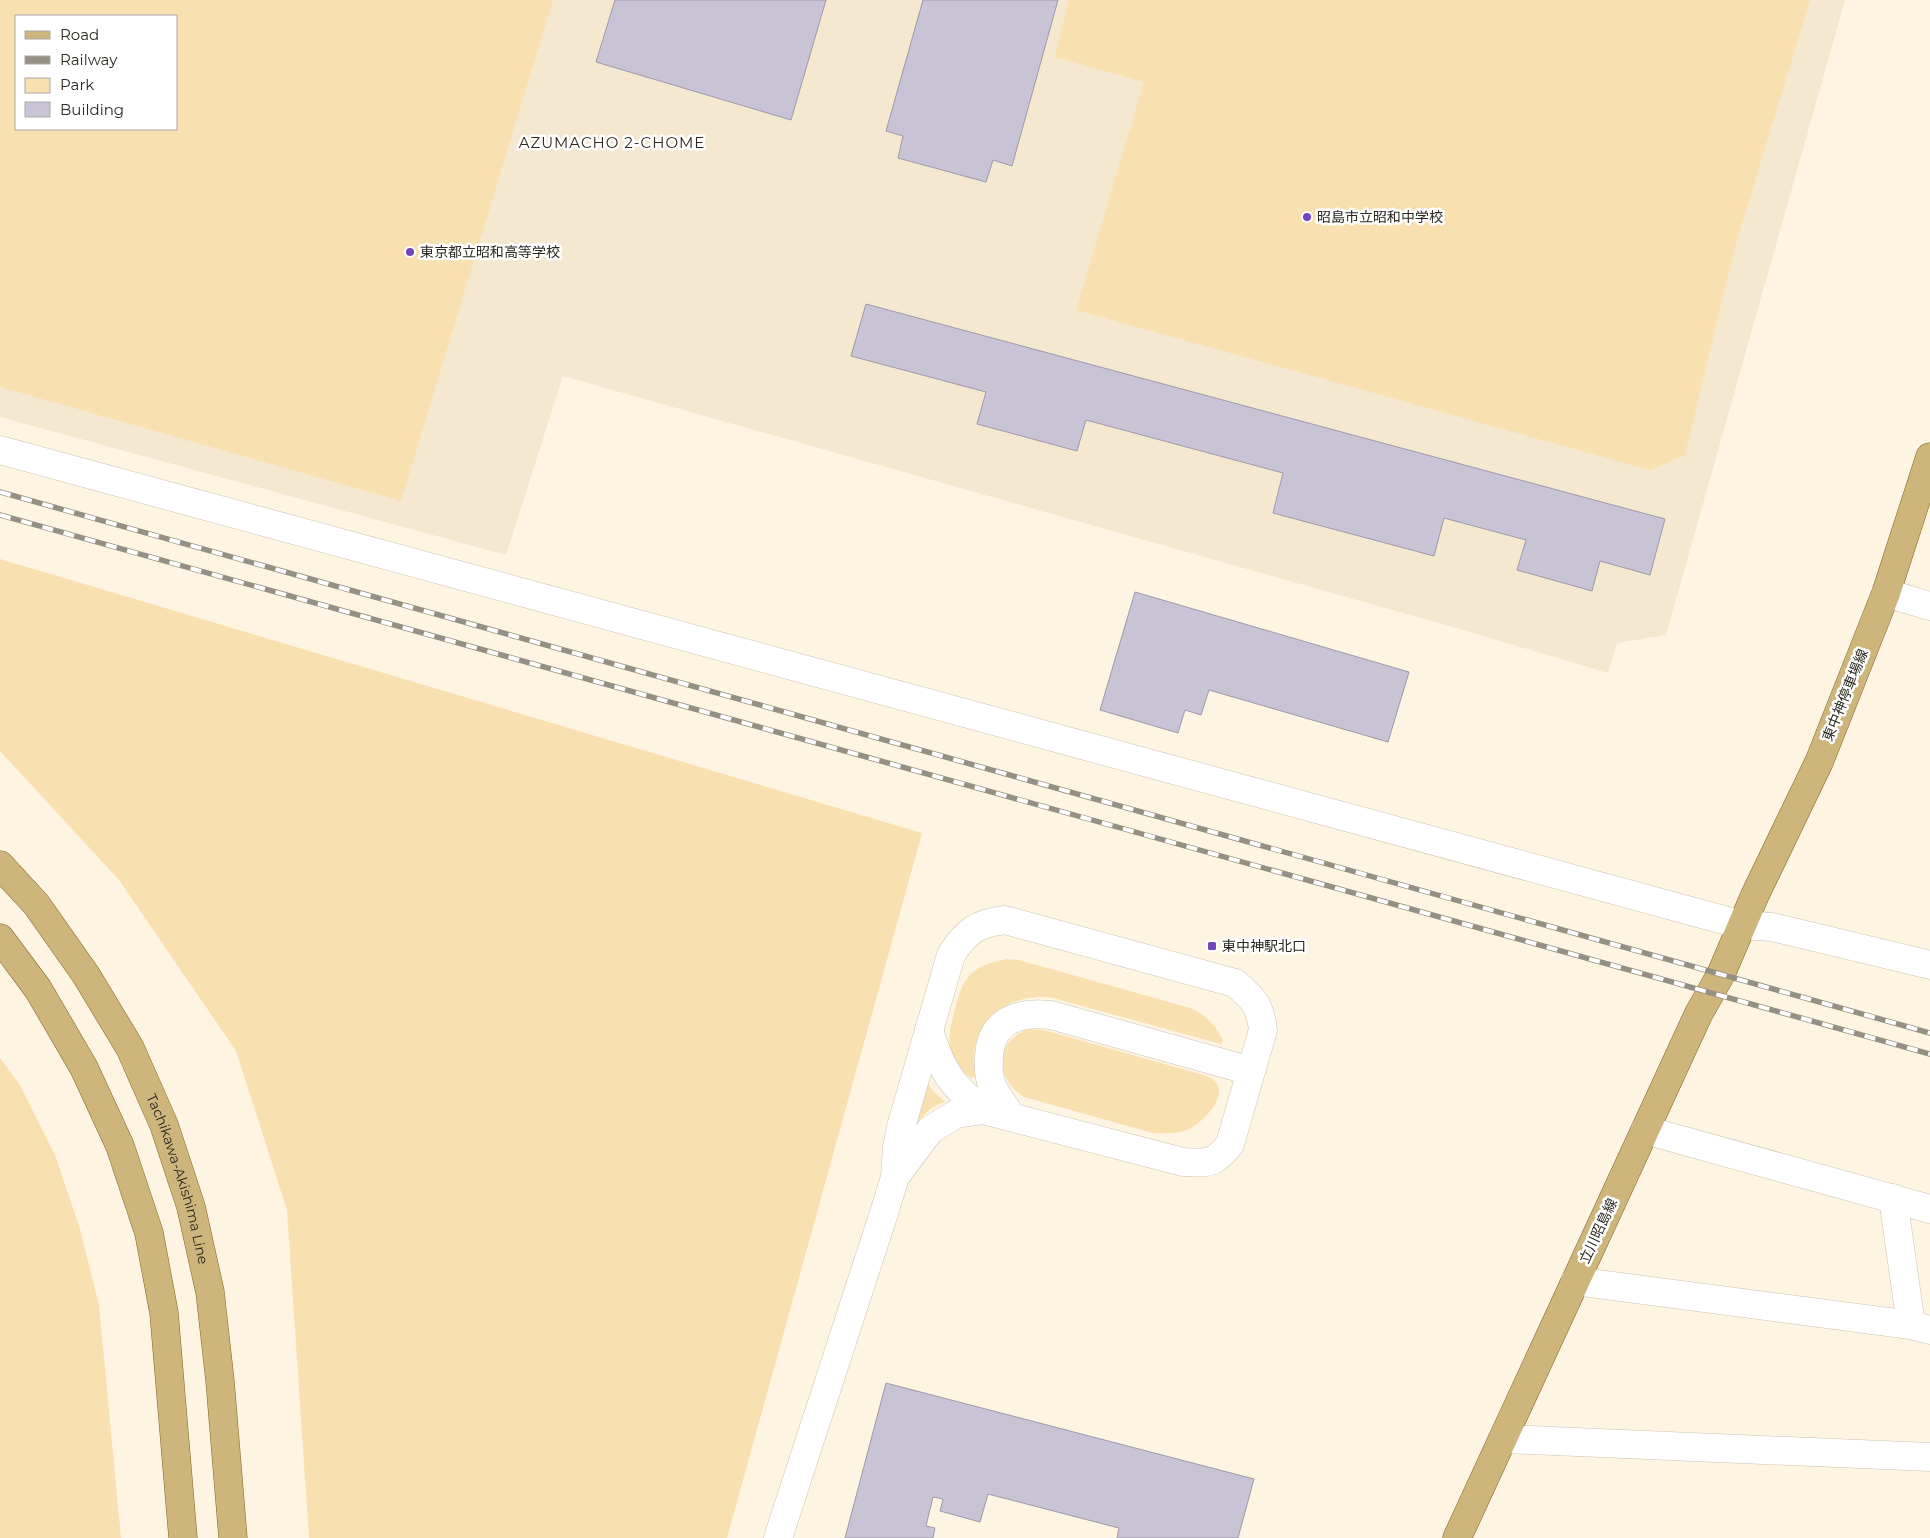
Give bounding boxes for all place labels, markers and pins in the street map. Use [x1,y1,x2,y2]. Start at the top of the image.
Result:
place label: 昭島市立昭和中学校 [1317,208,1443,226]
marker: 昭島市立昭和中学校 [1301,211,1313,223]
place label: 東京都立昭和高等学校 [420,243,560,261]
marker: 東京都立昭和高等学校 [404,246,416,258]
place label: 東中神駅北口 [1222,937,1306,955]
marker: 東中神駅北口 [1206,940,1218,952]

